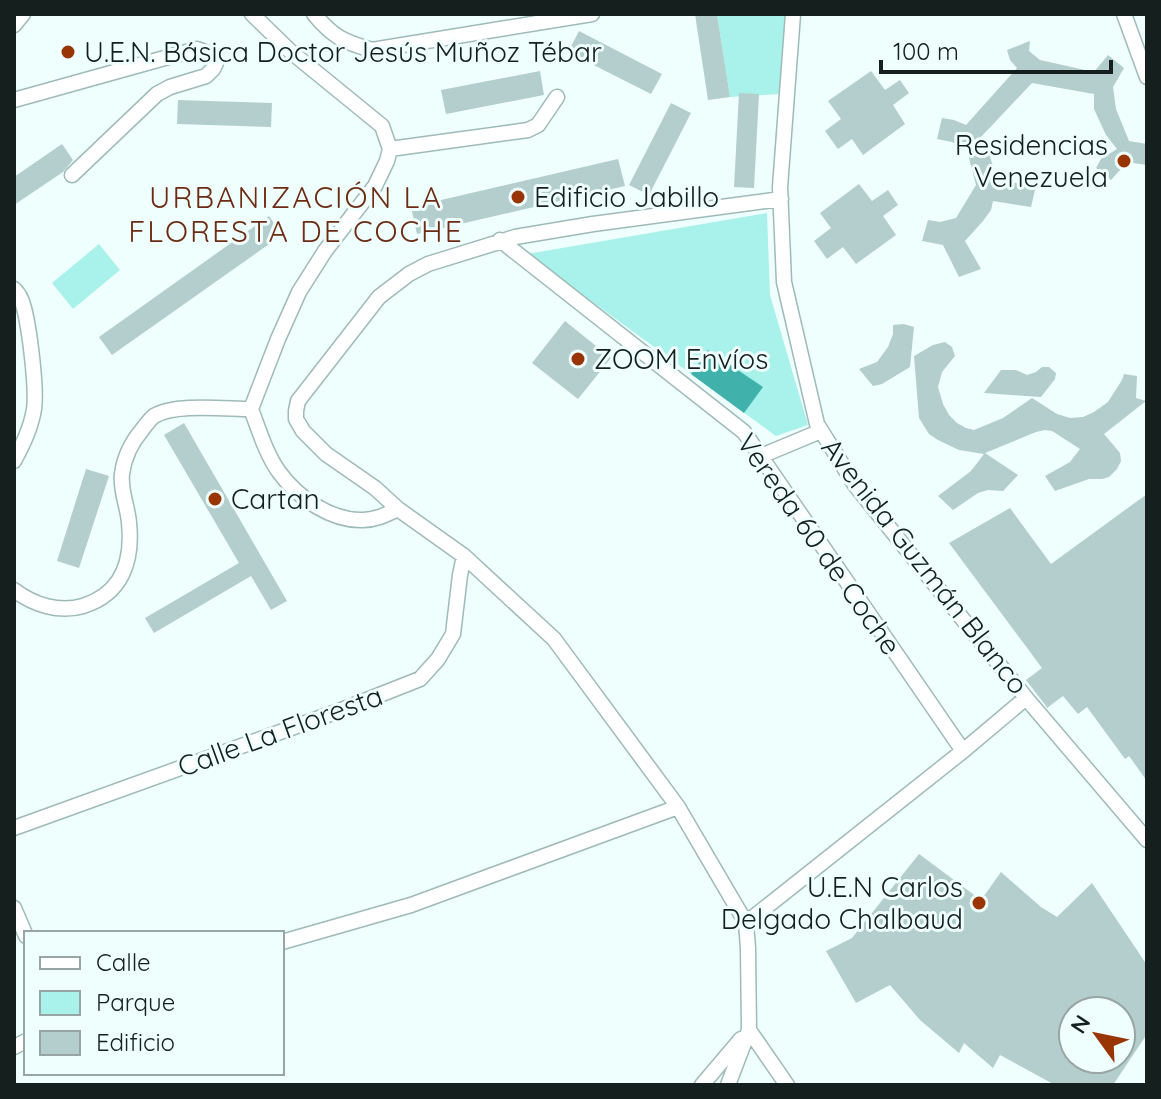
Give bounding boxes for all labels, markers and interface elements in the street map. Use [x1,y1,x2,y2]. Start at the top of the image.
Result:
scale bar [881,24,1111,74]
place label: U.E.N. Básica Doctor Jesús Muñoz Tébar [84,34,602,69]
text: 100 m [893,36,959,66]
marker: U.E.N. Básica Doctor Jesús Muñoz Tébar [59,43,77,61]
place label: Residencias Venezuela [955,127,1108,194]
marker: Residencias Venezuela [1115,152,1133,170]
district label: URBANIZACIÓN LA FLORESTA DE COCHE [128,178,464,250]
place label: Edificio Jabillo [534,179,719,214]
marker: Edificio Jabillo [509,188,527,206]
place label: ZOOM Envíos [594,341,768,376]
marker: ZOOM Envíos [569,350,587,368]
street label: Vereda 60 de Coche [730,426,909,661]
street label: Avenida Guzmán Blanco [814,430,1036,701]
place label: Cartan [231,481,320,516]
marker: Cartan [206,490,224,508]
street label: Calle La Floresta [173,677,387,784]
place label: U.E.N Carlos Delgado Chalbaud [721,869,963,936]
marker: U.E.N Carlos Delgado Chalbaud [970,894,988,912]
legend [24,931,284,1075]
text: Calle [96,947,151,977]
text: Parque [96,987,175,1017]
north arrow [1057,995,1137,1075]
text: N [1064,1010,1096,1039]
text: Edificio [96,1027,175,1057]

